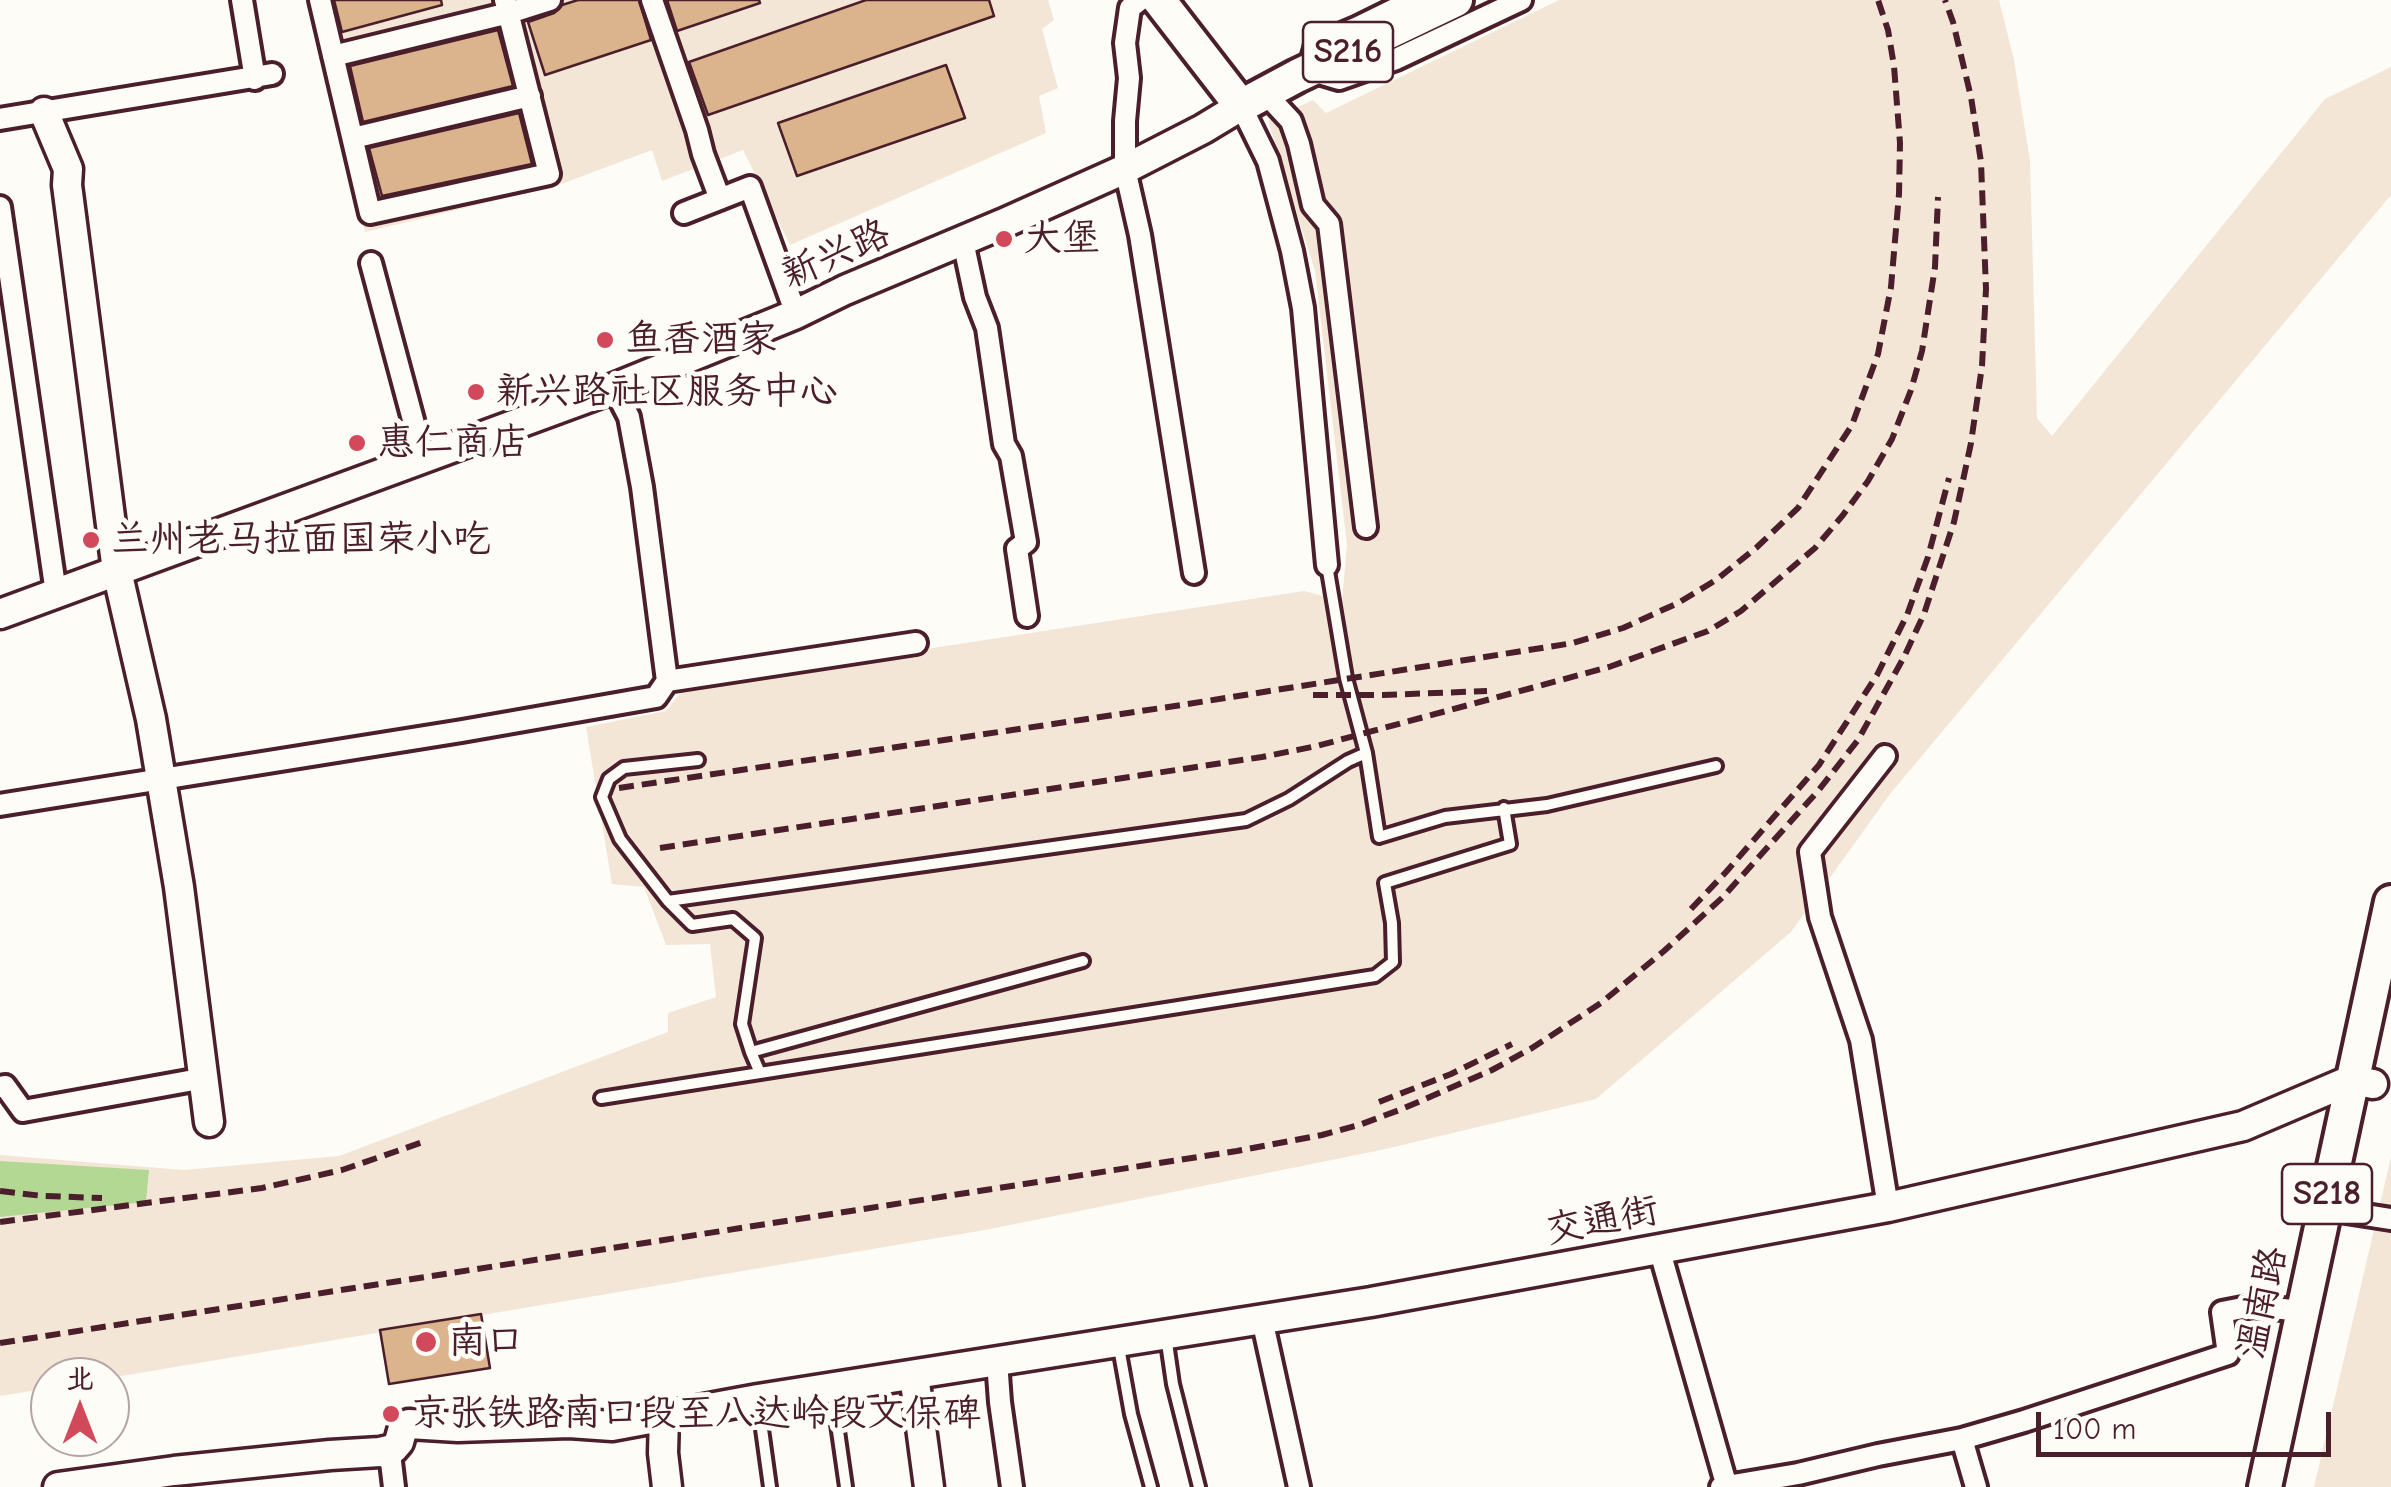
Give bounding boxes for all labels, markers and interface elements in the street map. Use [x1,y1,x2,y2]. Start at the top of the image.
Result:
road number: S216 [1303,22,1393,82]
street label: 新兴路 [775,211,897,299]
place label: 大堡 [1024,216,1100,262]
marker: 大堡 [993,228,1015,250]
place label: 鱼香酒家 [625,317,777,363]
marker: 鱼香酒家 [594,329,616,351]
place label: 新兴路社区服务中心 [496,369,838,415]
marker: 新兴路社区服务中心 [465,381,487,403]
place label: 惠仁商店 [377,420,529,466]
marker: 惠仁商店 [346,432,368,454]
place label: 兰州老马拉面国荣小吃 [111,517,491,563]
marker: 兰州老马拉面国荣小吃 [80,529,102,551]
road number: S218 [2282,1164,2372,1224]
street label: 交通街 [1542,1188,1662,1254]
street label: 温南路 [2229,1243,2297,1363]
place label: 南口 [448,1319,524,1365]
marker: 南口 [413,1329,439,1355]
north arrow [30,1357,130,1457]
text: 北 [66,1363,94,1395]
place label: 京张铁路南口段至八达岭段文保碑 [411,1391,981,1437]
scale bar [2041,1392,2336,1454]
marker: 京张铁路南口段至八达岭段文保碑 [380,1403,402,1425]
text: 100 m [2053,1412,2136,1447]

